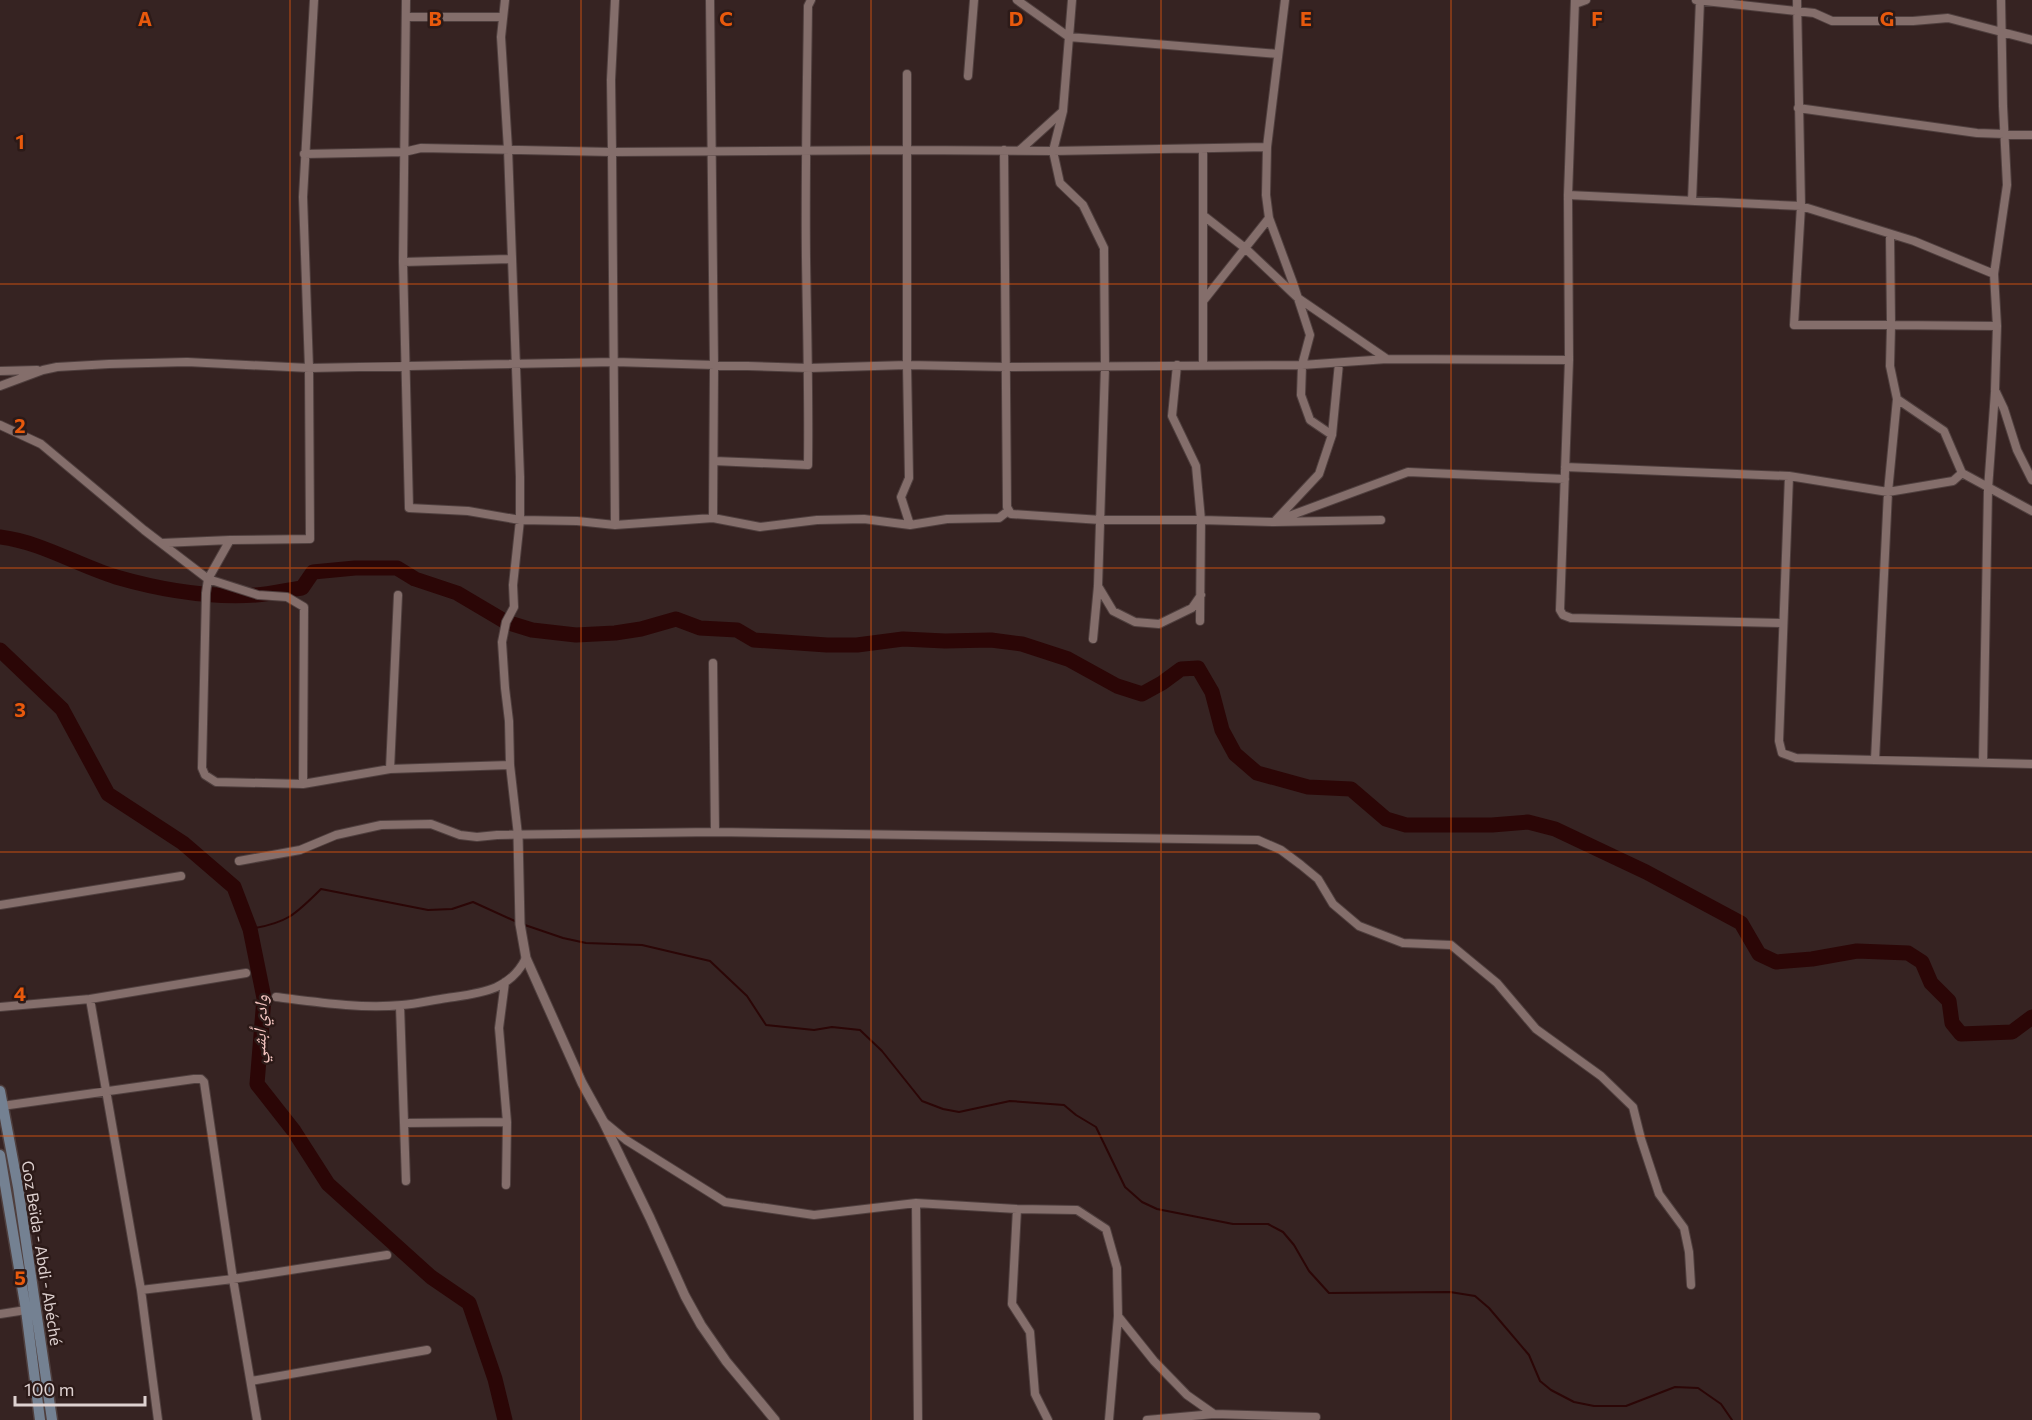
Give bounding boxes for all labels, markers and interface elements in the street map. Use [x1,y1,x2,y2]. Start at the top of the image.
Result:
text: A [138,6,152,30]
text: B [428,6,442,30]
text: C [719,6,733,30]
text: D [1009,6,1023,30]
text: E [1300,6,1312,30]
text: F [1591,6,1603,30]
text: G [1880,6,1894,30]
text: 1 [15,129,25,153]
text: 2 [14,413,26,437]
text: 3 [14,697,26,721]
text: 4 [14,981,26,1005]
water label: وادي أبشي [247,994,276,1064]
street label: Goz Beïda - Abdi - Abéché [18,1159,66,1347]
text: 5 [14,1265,26,1289]
scale bar [15,1369,146,1407]
text: 100 m [24,1378,74,1400]

